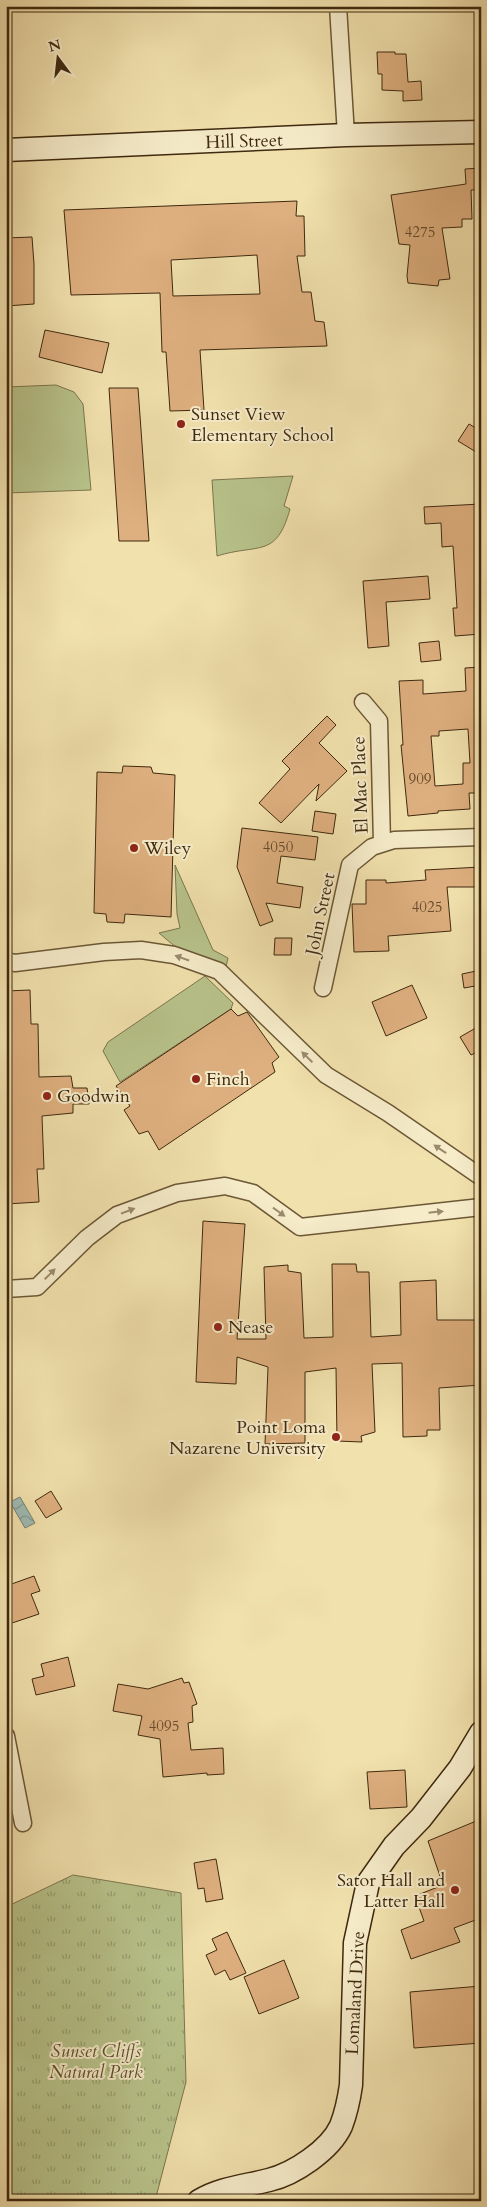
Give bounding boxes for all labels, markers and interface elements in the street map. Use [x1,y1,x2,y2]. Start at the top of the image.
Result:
north arrow [32,32,82,82]
text: N [46,35,63,57]
street label: Hill Street [205,128,283,155]
house number: 4275 [405,222,435,242]
place label: Sunset View Elementary School [191,402,334,448]
marker: Sunset View Elementary School [175,418,187,430]
street label: El Mac Place [346,736,375,834]
house number: 909 [408,769,432,789]
place label: Wiley [143,836,192,861]
house number: 4050 [263,837,294,857]
marker: Wiley [128,842,140,854]
street label: John Street [299,870,342,961]
house number: 4025 [412,897,442,917]
one-way arrow [174,954,189,962]
one-way arrow [302,1051,314,1063]
place label: Finch [206,1067,250,1092]
marker: Finch [190,1073,202,1085]
place label: Goodwin [57,1084,131,1109]
marker: Goodwin [41,1090,53,1102]
one-way arrow [434,1144,447,1154]
one-way arrow [120,1207,135,1214]
one-way arrow [272,1207,286,1217]
one-way arrow [429,1208,445,1216]
one-way arrow [44,1269,56,1281]
place label: Nease [228,1315,274,1340]
marker: Nease [212,1321,224,1333]
place label: Point Loma Nazarene University [169,1415,326,1461]
marker: Point Loma Nazarene University [330,1431,342,1443]
house number: 4095 [149,1716,179,1736]
place label: Sator Hall and Latter Hall [337,1868,445,1914]
marker: Sator Hall and Latter Hall [449,1884,461,1896]
street label: Lomaland Drive [340,1930,371,2056]
park label: Sunset Cliffs Natural Park [49,2039,143,2085]

